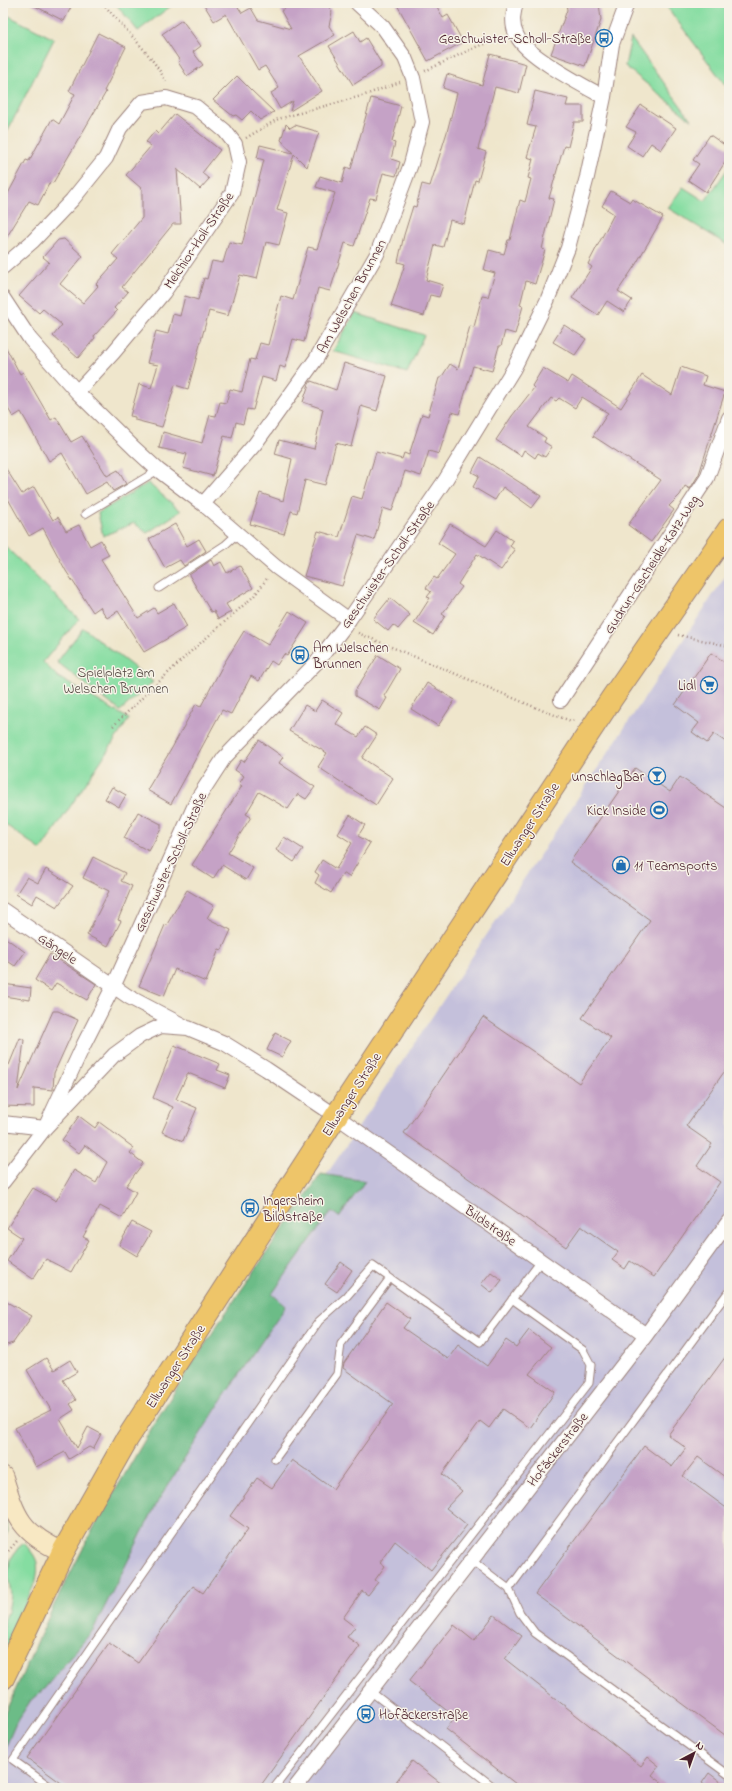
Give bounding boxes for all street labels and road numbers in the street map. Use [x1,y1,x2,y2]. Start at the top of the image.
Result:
street label: Melchior-Holl-Straße [159,187,240,294]
street label: Am Welschen Brunnen [312,236,393,358]
street label: Gudrun-Gscheidle-Katz-Weg [599,491,706,639]
street label: Geschwister-Scholl-Straße [336,496,441,633]
street label: Ellwanger Straße [495,778,567,872]
street label: Geschwister-Scholl-Straße [130,789,213,936]
street label: Gängele [33,928,82,971]
street label: Ellwanger Straße [317,1048,389,1142]
street label: Bildstraße [459,1200,521,1252]
street label: Ellwanger Straße [141,1320,213,1414]
street label: Hofäckerstraße [522,1408,594,1492]

